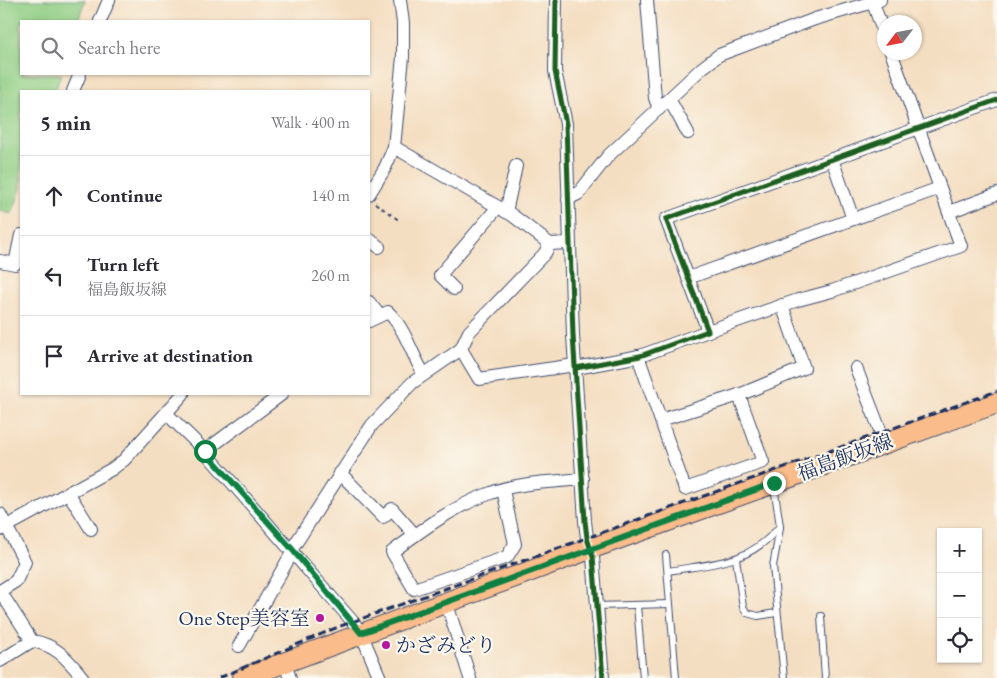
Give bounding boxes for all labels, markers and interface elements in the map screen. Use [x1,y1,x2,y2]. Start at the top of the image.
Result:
north arrow [877,15,922,60]
search box [20,20,370,75]
icon: search [38,34,66,62]
text: Search here [78,35,160,60]
text: 5 min [40,109,91,136]
text: Walk · 400 m [271,112,350,133]
icon: ahead [40,182,68,210]
text: Continue [87,183,162,208]
text: 140 m [311,185,350,206]
text: Turn left [87,252,159,277]
icon: left [40,262,68,290]
text: 260 m [311,265,350,286]
text: 福島飯坂線 [87,279,167,300]
icon: arrive [40,342,68,370]
text: Arrive at destination [87,343,253,368]
street label: 福島飯坂線 [794,428,896,486]
route start [194,440,217,463]
route end [763,472,786,495]
map controls [937,528,982,663]
button: + [937,528,982,573]
button: − [937,573,982,618]
place label: One Step美容室 [179,605,310,631]
marker: One Step美容室 [314,612,326,624]
button: locate [937,618,982,663]
place label: かざみどり [396,632,496,658]
marker: かざみどり [380,639,392,651]

